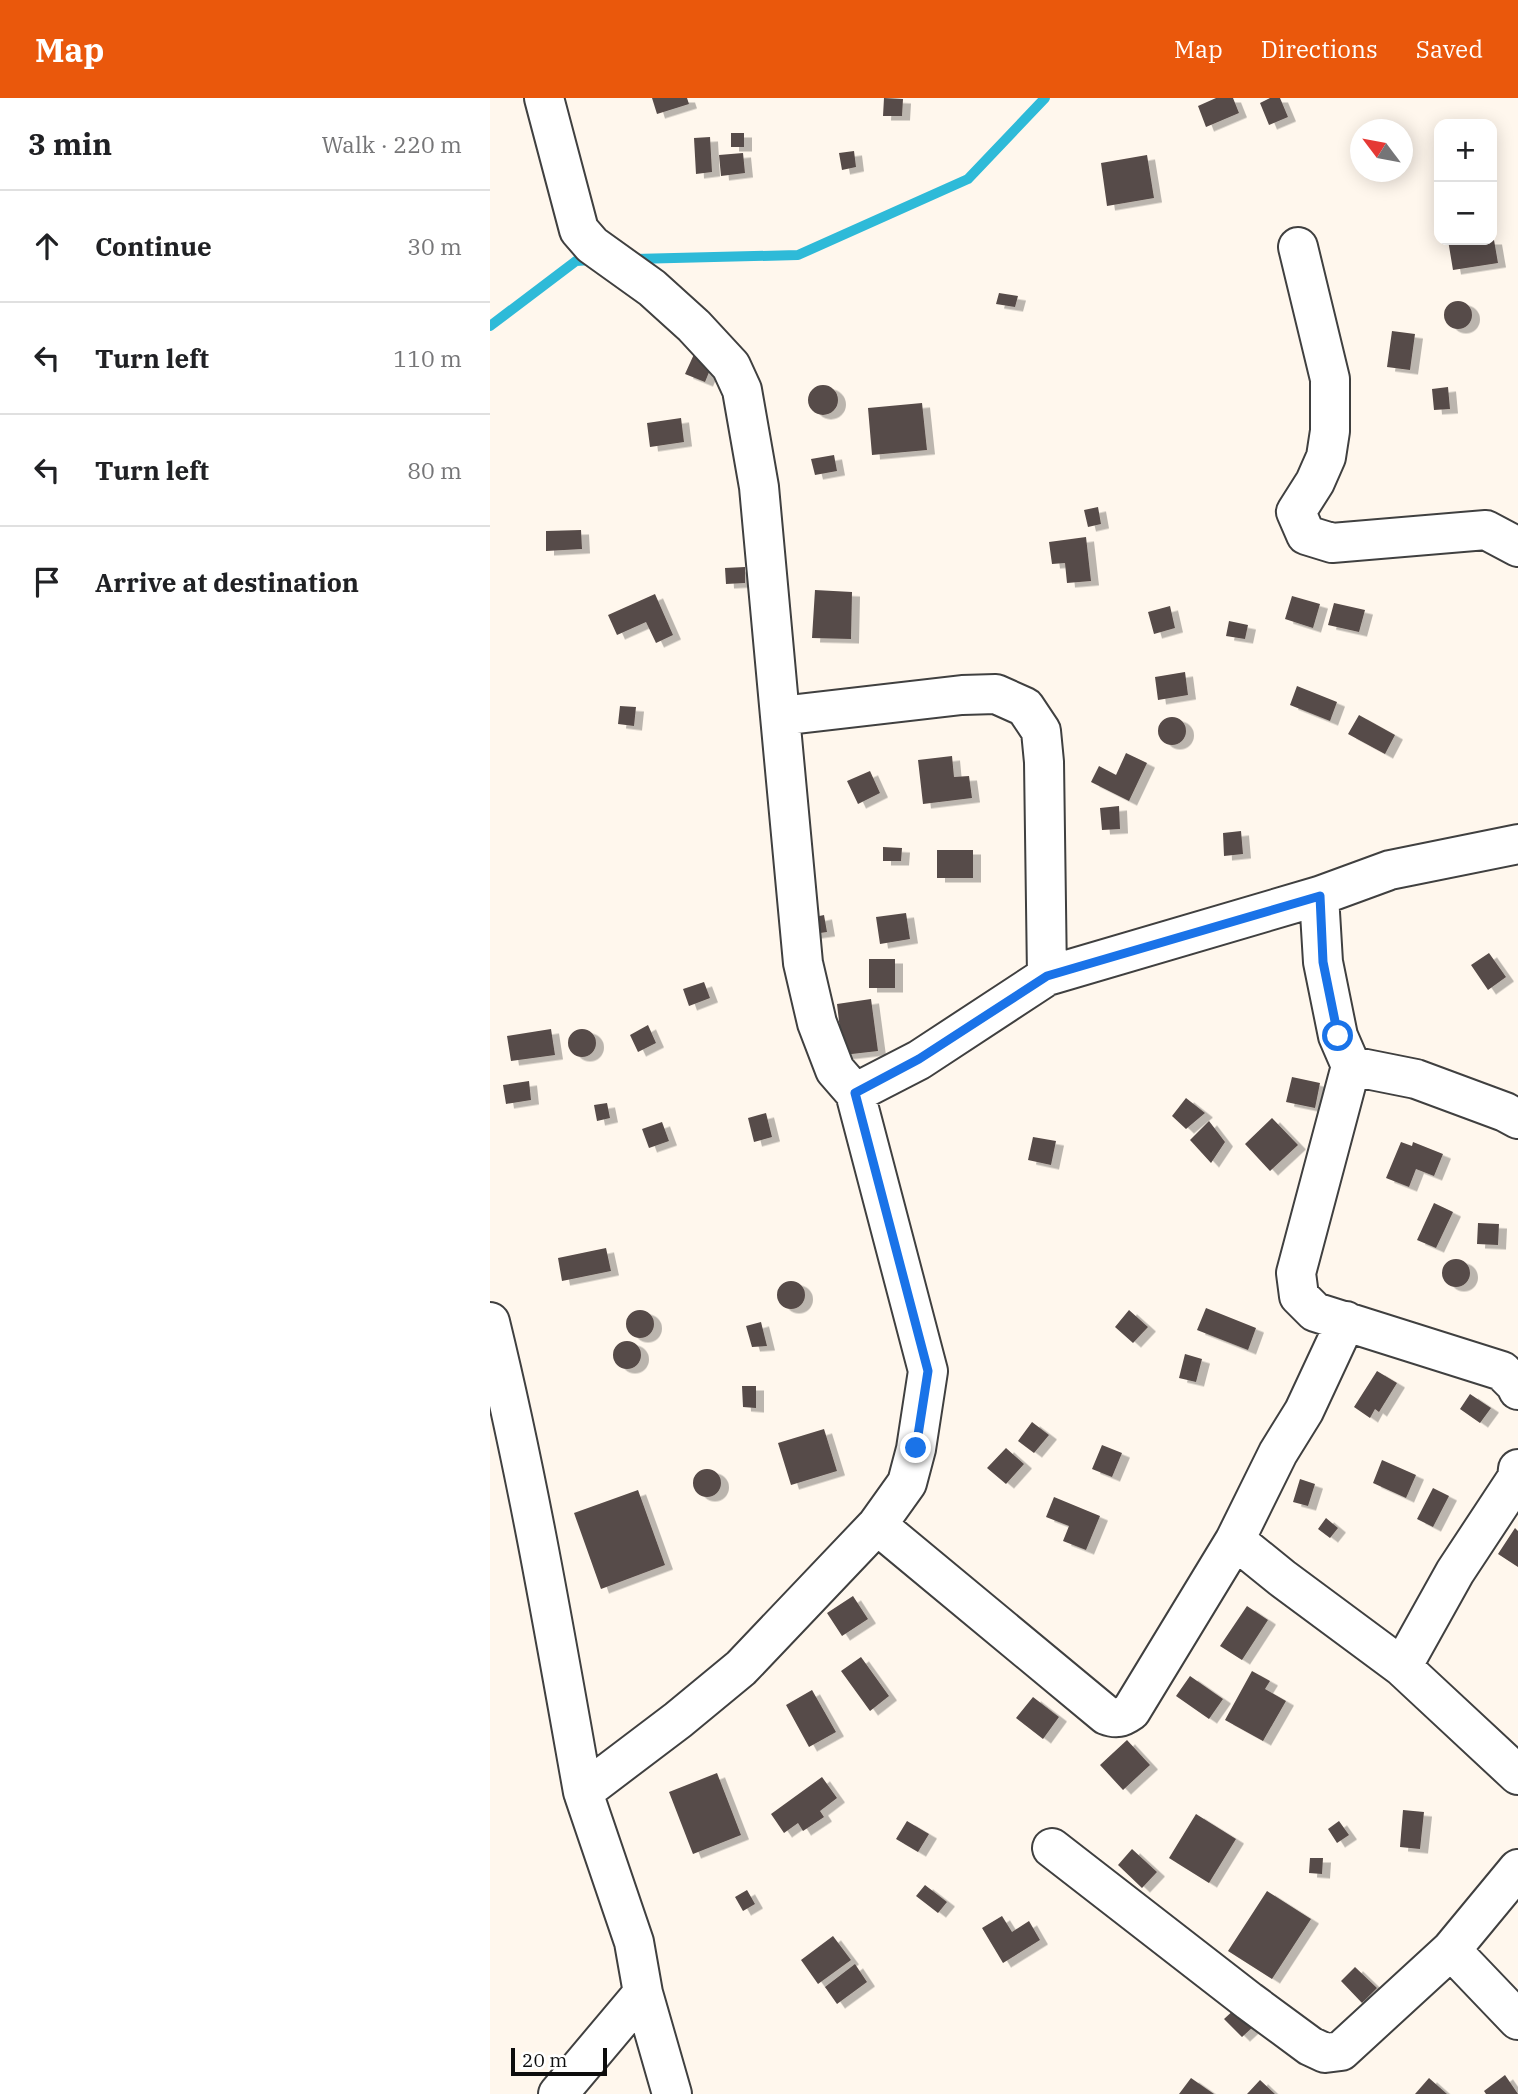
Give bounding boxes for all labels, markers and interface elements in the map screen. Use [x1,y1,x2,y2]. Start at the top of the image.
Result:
text: Map [35,28,104,71]
text: Map [1174,33,1223,65]
text: Directions [1261,33,1378,65]
text: Saved [1416,33,1483,65]
north arrow [1350,119,1413,182]
map controls [1434,119,1497,245]
button: + [1434,119,1497,182]
text: 3 min [28,124,112,163]
text: Walk · 220 m [321,129,462,159]
button: − [1434,182,1497,245]
icon: ahead [28,227,66,265]
text: Continue [95,229,212,263]
text: 30 m [407,231,462,261]
icon: left [28,339,66,377]
text: Turn left [95,341,209,375]
text: 110 m [393,343,462,373]
icon: left [28,451,66,489]
text: Turn left [95,453,209,487]
text: 80 m [407,455,462,485]
icon: arrive [28,563,66,601]
text: Arrive at destination [95,565,359,599]
route start [1322,1020,1353,1051]
route end [900,1432,931,1463]
scale bar [511,2045,607,2077]
text: 20 m [522,2048,567,2072]

